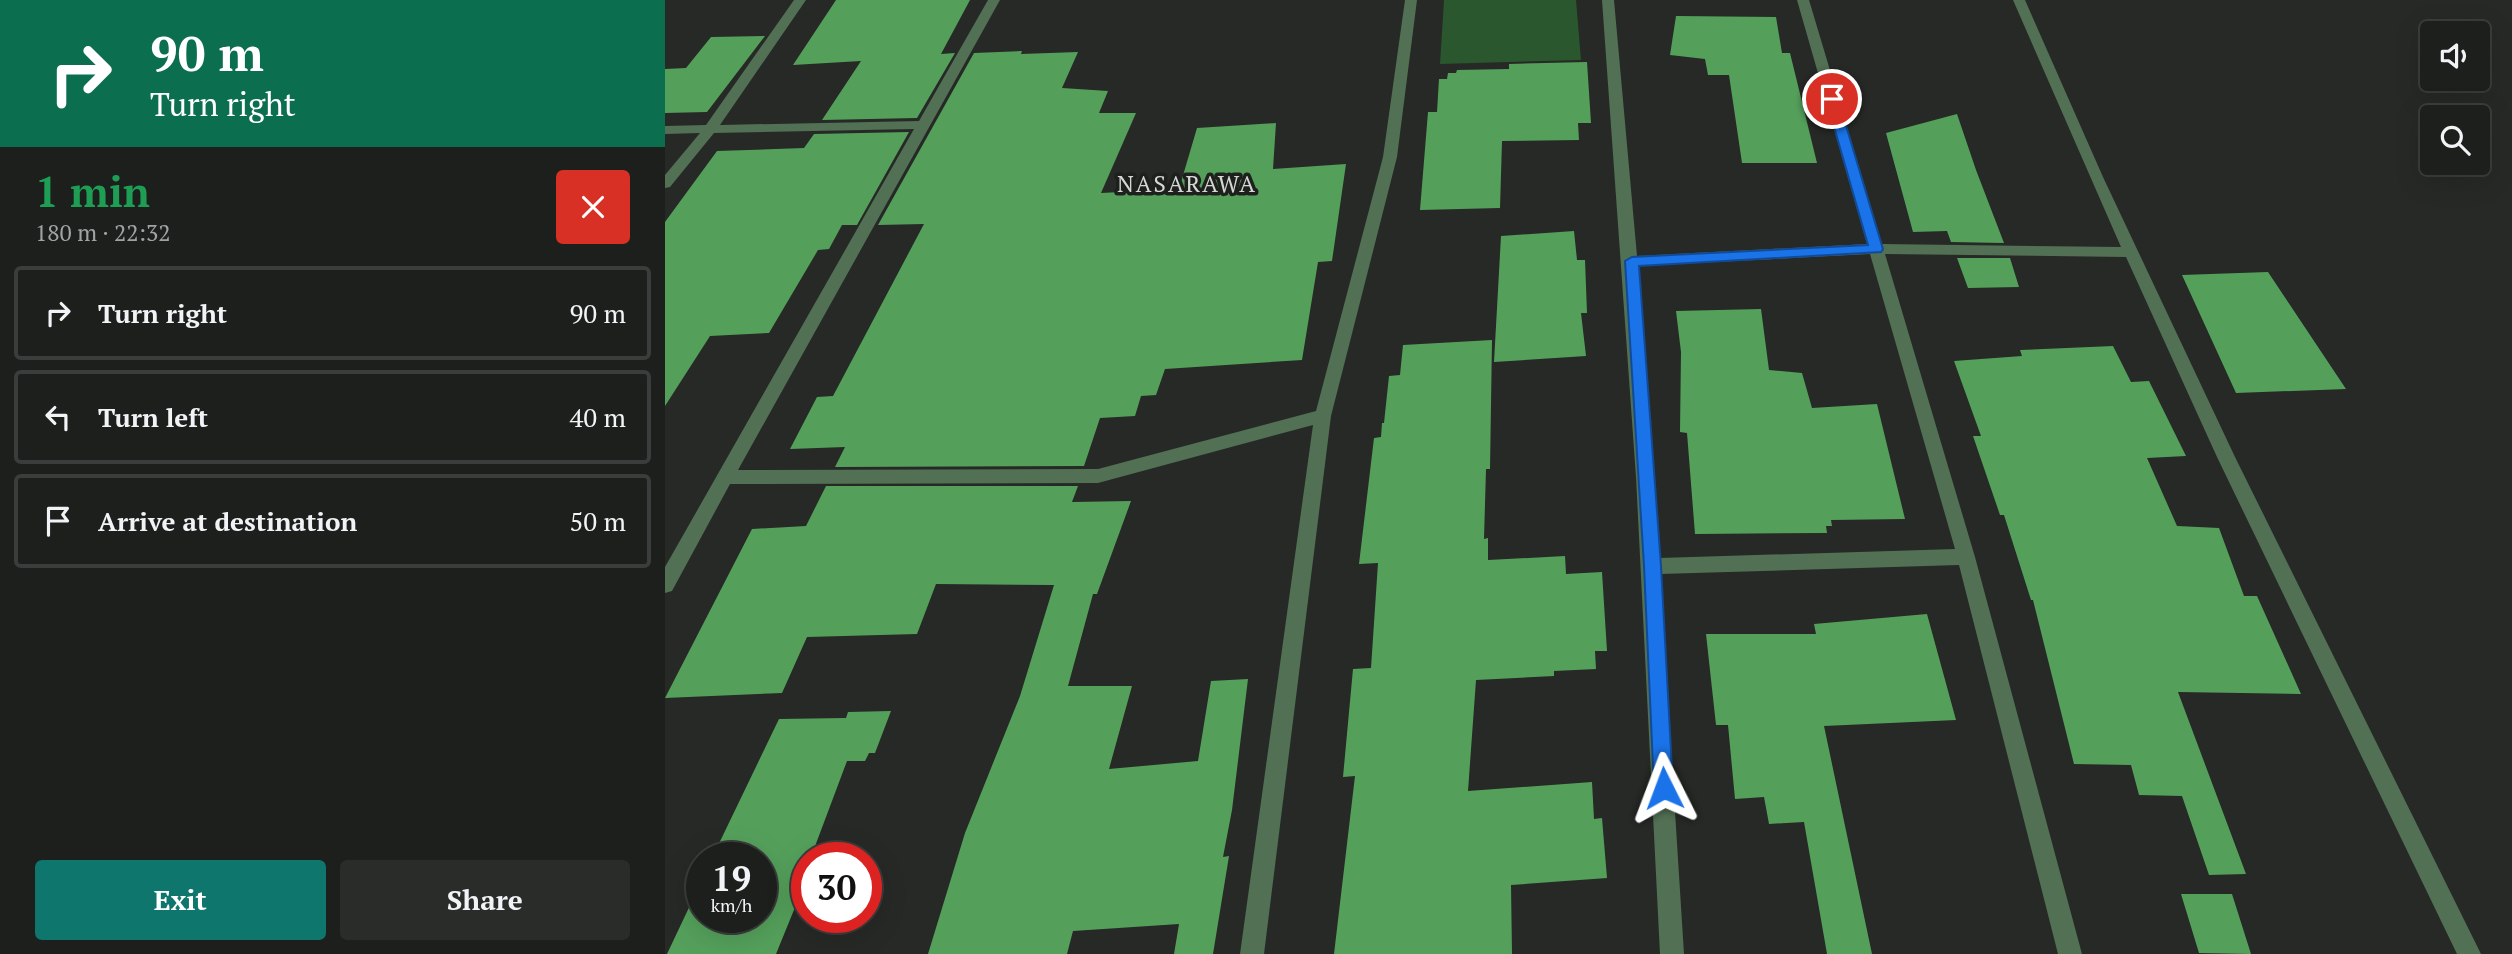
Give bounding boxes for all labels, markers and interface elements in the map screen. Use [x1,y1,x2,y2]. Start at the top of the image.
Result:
text: 90 m [150,20,264,85]
map controls [2420,21,2490,175]
button: sound [2420,21,2490,91]
icon: right [35,28,126,119]
pin [1802,69,1862,129]
icon: arrive [1813,80,1851,118]
text: Turn right [150,83,296,125]
button: search [2420,105,2490,175]
text: 1 min [35,163,150,219]
district label: NASARAWA [1117,168,1257,199]
button: close [556,170,630,244]
text: 180 m · 22:32 [35,217,170,248]
icon: right [39,294,77,332]
text: Turn right [98,296,227,330]
text: 90 m [570,296,626,330]
icon: left [39,398,77,436]
text: Turn left [98,400,208,434]
text: 40 m [570,400,626,434]
icon: arrive [39,502,77,540]
text: Arrive at destination [98,504,357,538]
text: 50 m [570,504,626,538]
position arrow [1627,751,1701,825]
speed limit sign: 30 [791,842,882,933]
text: 19 [712,855,751,901]
button: Exit [35,860,326,940]
button: Share [340,860,630,940]
text: km/h [711,893,752,917]

